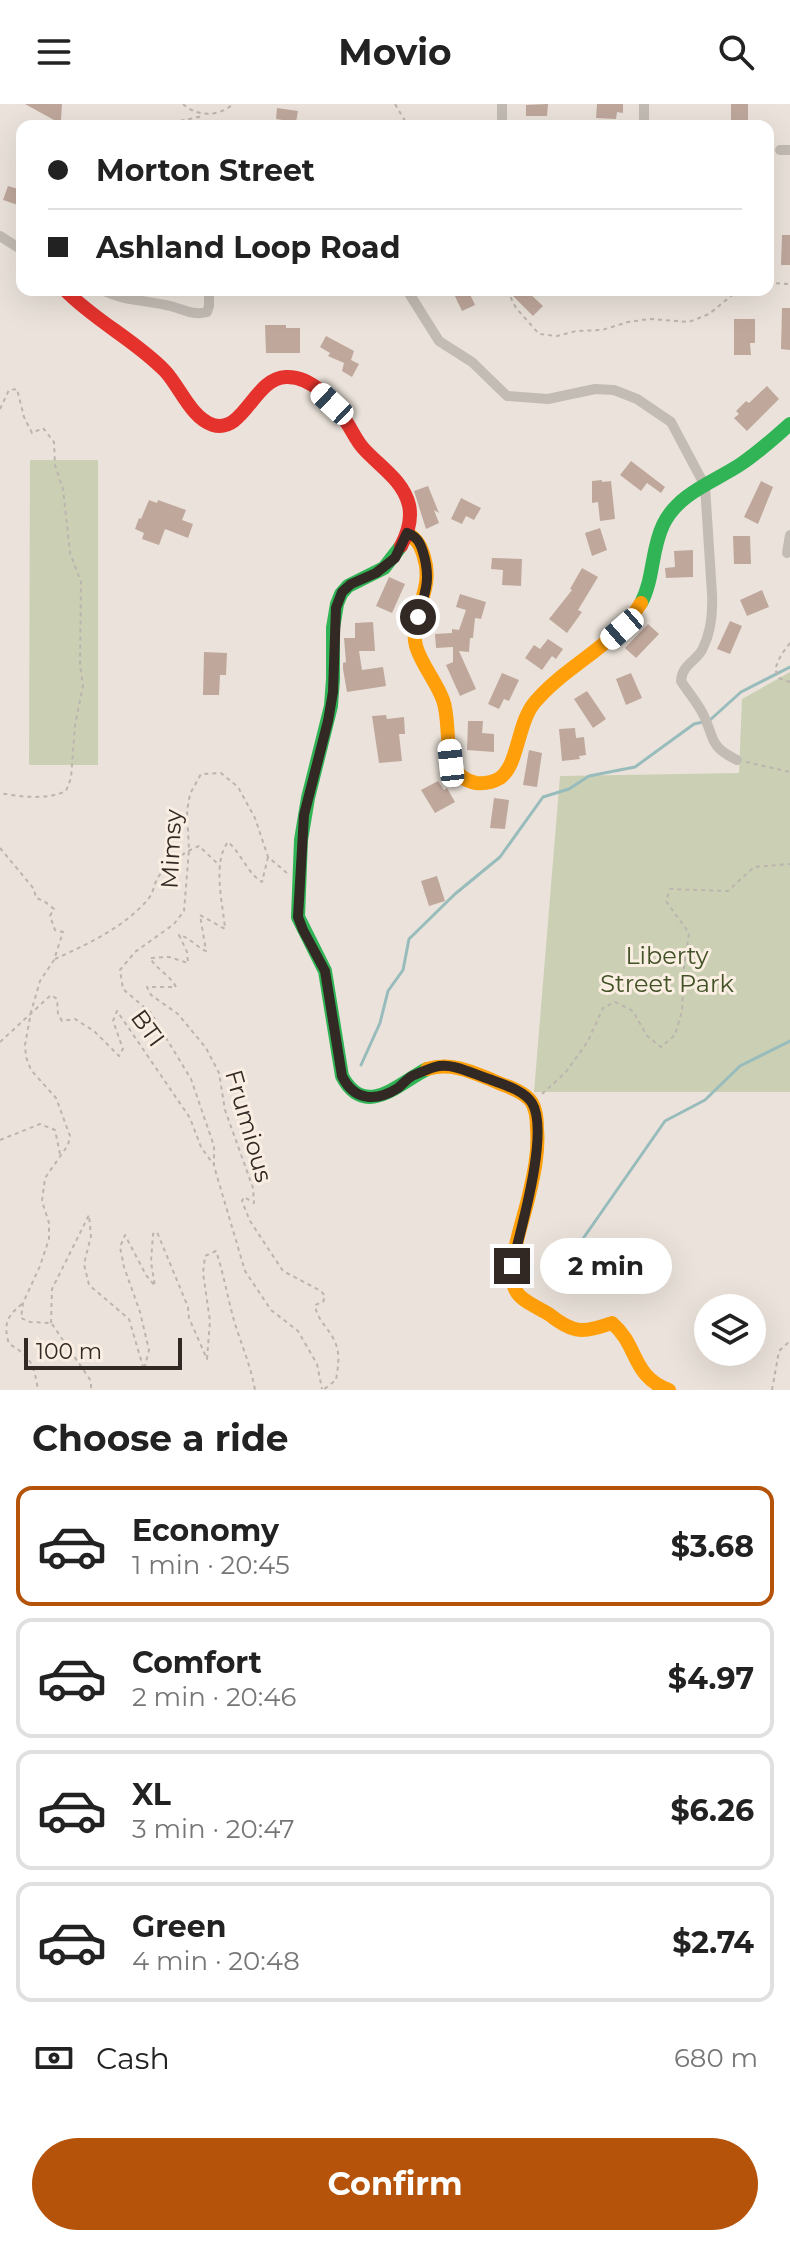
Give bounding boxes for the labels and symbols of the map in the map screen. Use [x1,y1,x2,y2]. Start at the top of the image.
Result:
car [306,379,358,429]
route start [400,599,436,635]
car [596,604,648,654]
car [437,738,465,788]
street label: Mimsy [154,809,188,889]
park label: Liberty Street Park [600,941,734,998]
street label: BTI [125,1004,171,1052]
street label: Frumious [219,1066,279,1186]
callout: 2 min [540,1238,672,1294]
route end [494,1248,530,1284]
scale bar [24,1334,182,1370]

